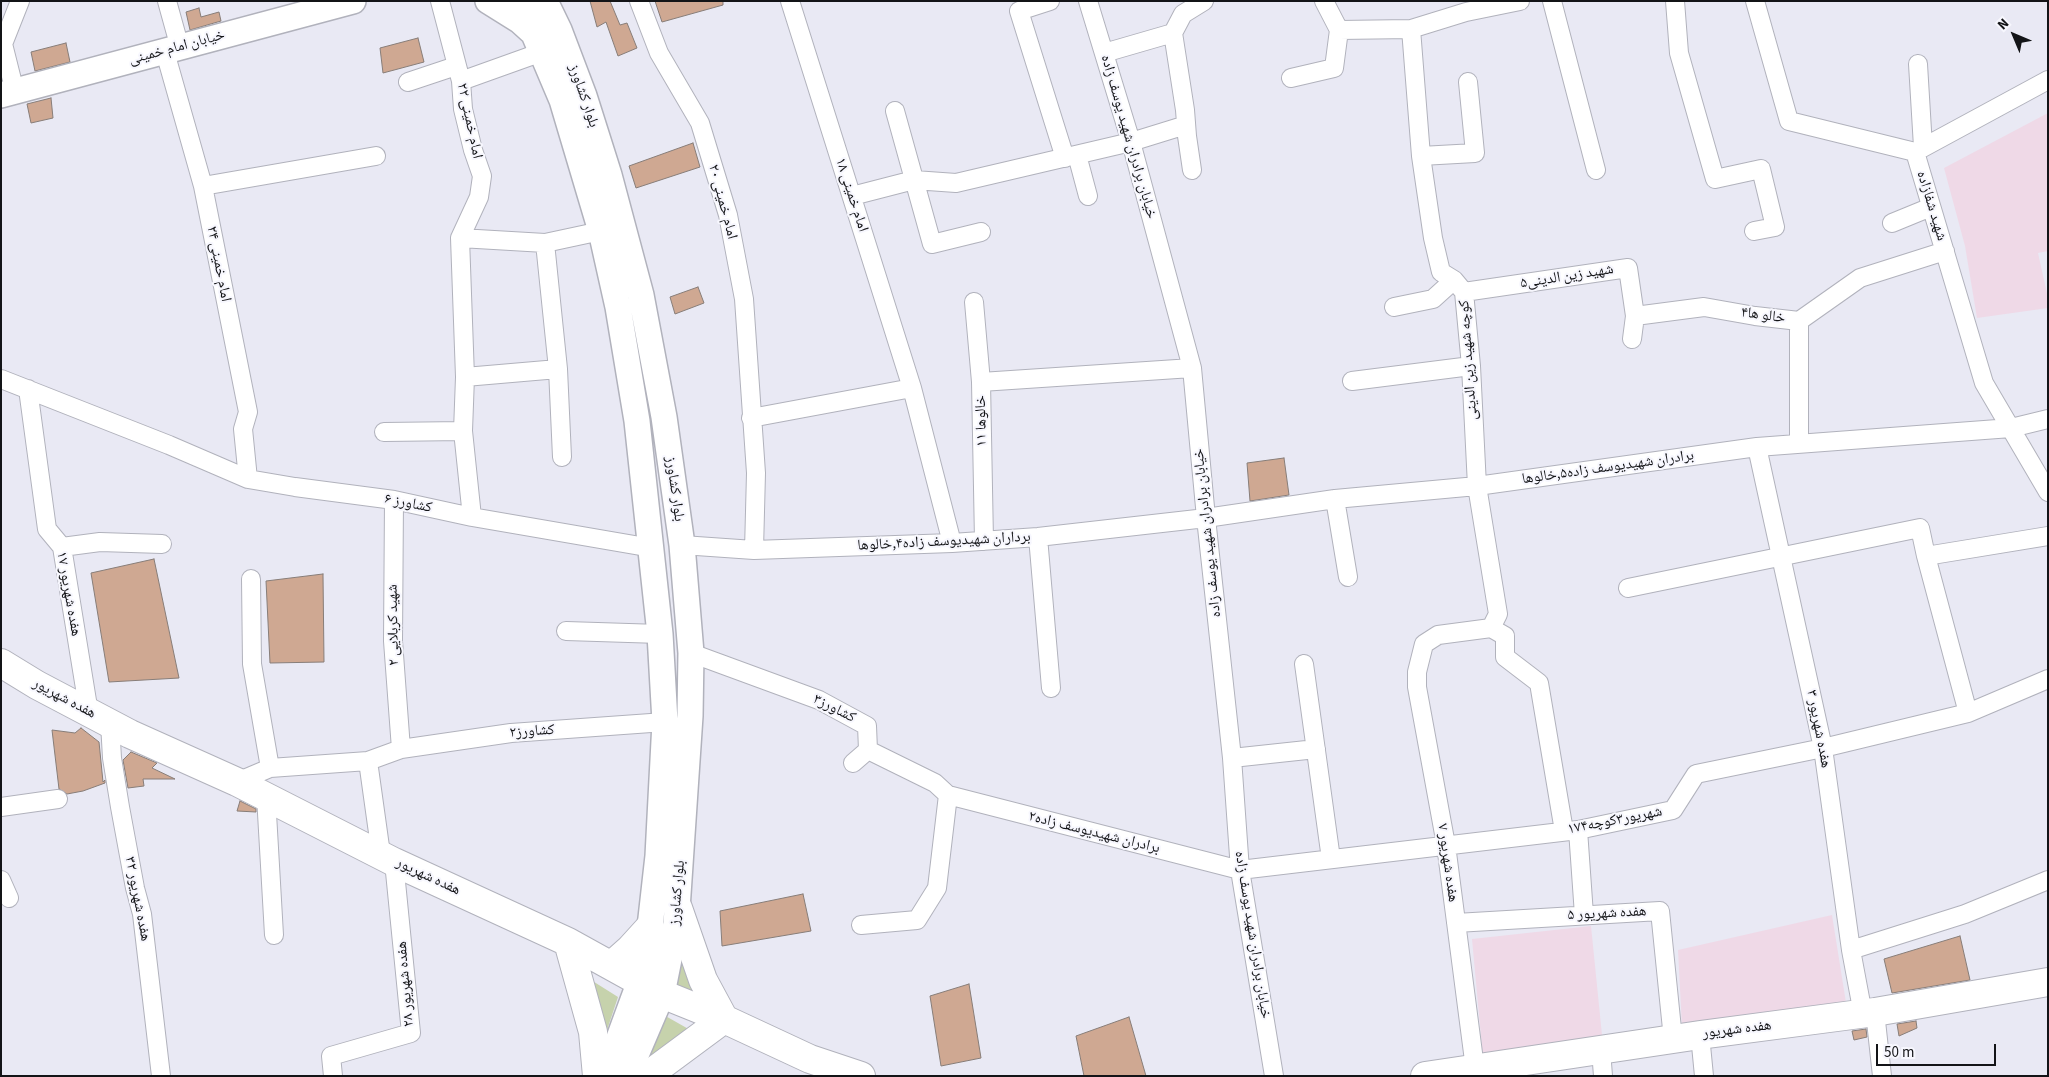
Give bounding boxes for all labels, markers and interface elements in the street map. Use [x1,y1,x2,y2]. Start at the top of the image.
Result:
north arrow [1989,10,2039,60]
text: N [1993,14,2014,35]
street label: خیابان امام خمینی [127,27,227,69]
street label: خیابان برادران شهید یوسف زاده [1096,53,1160,221]
street label: بلوار کشاورز [564,62,602,130]
street label: امام خمینی ۲۲ [452,82,486,160]
street label: امام خمینی ۱۸ [831,156,871,234]
street label: امام خمینی ۲۰ [703,163,741,241]
street label: شهید شفازاده [1912,169,1950,243]
street label: امام خمینی ۲۴ [202,225,234,303]
street label: شهید زین الدینی۵ [1519,261,1615,293]
street label: کوچه شهید زین الدینی [1456,299,1482,421]
street label: خالو ها۴ [1740,304,1786,328]
street label: خالوها ۱۱ [973,395,991,447]
street label: برادران شهیدیوسف زاده۵,خالوها [1521,447,1695,489]
street label: خیابان برادران شهید یوسف زاده [1190,448,1226,618]
street label: بلوار کشاورز [661,455,687,523]
street label: کشاورز ۶ [383,491,433,517]
street label: برداران شهیدیوسف زاده۴,خالوها [857,528,1031,556]
street label: هفده شهریور ۱۷ [52,550,84,638]
street label: شهید کربلایی ۲ [384,584,404,666]
street label: هفده شهریور [29,675,99,723]
street label: هفده شهریور ۳ [1802,689,1834,769]
street label: کشاورز۳ [810,691,858,727]
street label: کشاورز۲ [509,721,555,743]
street label: ۱۷شهریور۳کوچه۴ [1566,803,1664,839]
street label: برادران شهیدیوسف زاده۲ [1026,808,1162,858]
street label: هفده شهریور ۷ [1433,823,1461,903]
street label: خیابان برادران شهید یوسف زاده [1230,850,1274,1020]
street label: هفده شهریور [393,854,463,900]
street label: هفده شهریور ۳۲ [120,855,154,943]
street label: بلوار کشاورز [666,859,690,927]
street label: هفده شهریور ۵ [1567,903,1647,925]
street label: هفده شهریور ۲۸ [393,941,419,1027]
street label: هفده شهریور [1702,1017,1772,1043]
scale bar [1879,1034,1999,1066]
text: 50 m [1884,1042,1914,1063]

